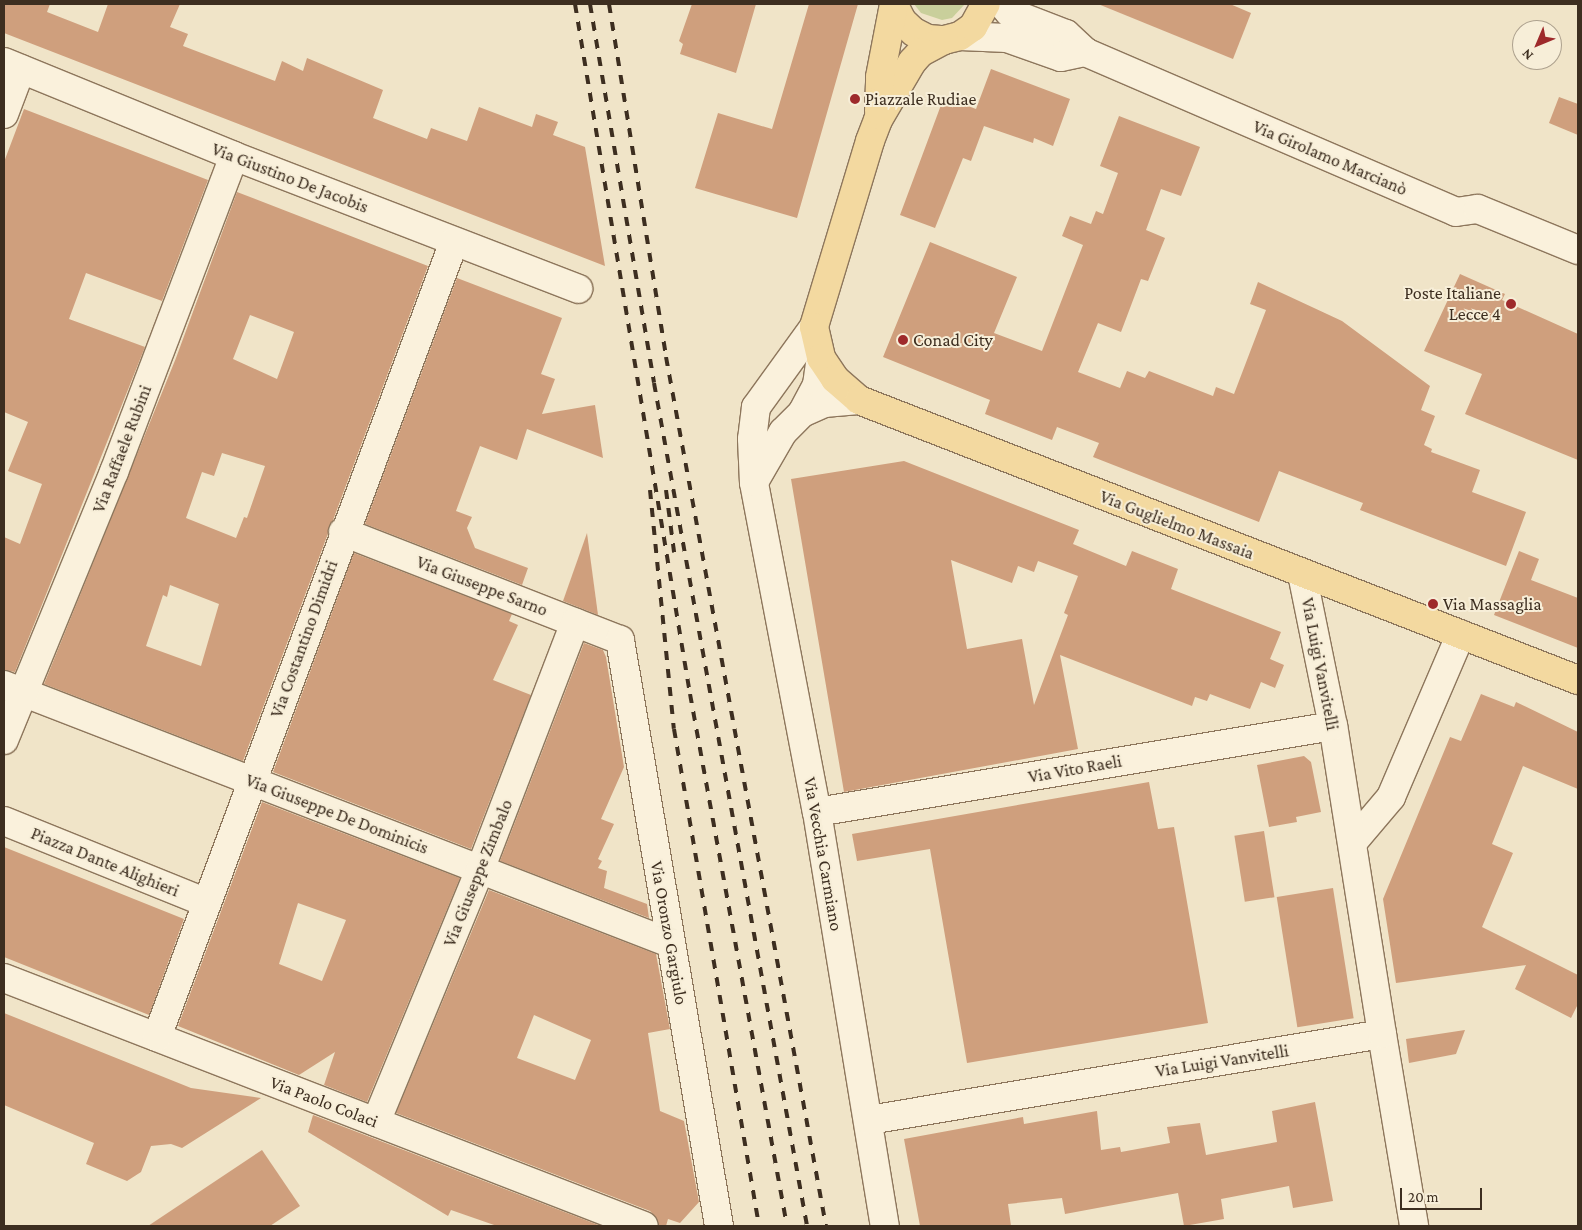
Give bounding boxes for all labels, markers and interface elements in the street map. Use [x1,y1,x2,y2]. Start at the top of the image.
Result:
north arrow [1512,20,1562,70]
text: N [1518,46,1536,64]
place label: Piazzale Rudiae [865,88,976,110]
marker: Piazzale Rudiae [849,93,861,105]
street label: Via Girolamo Marcianò [1250,116,1410,200]
street label: Via Giustino De Jacobis [209,138,371,218]
place label: Poste Italiane Lecce 4 [1404,283,1501,326]
marker: Poste Italiane Lecce 4 [1505,298,1517,310]
place label: Conad City [913,329,993,351]
marker: Conad City [897,334,909,346]
street label: Via Raffaele Rubini [88,382,156,516]
street label: Via Guglielmo Massaia [1097,486,1257,564]
street label: Via Giuseppe Sarno [413,551,551,621]
street label: Via Costantino Dimidri [265,557,343,721]
place label: Via Massaglia [1443,593,1542,615]
street label: Via Luigi Vanvitelli [1297,596,1343,732]
marker: Via Massaglia [1427,598,1439,610]
street label: Via Vito Raeli [1026,750,1124,788]
street label: Via Giuseppe De Dominicis [242,769,432,859]
street label: Via Vecchia Carmiano [799,775,847,933]
street label: Via Giuseppe Zimbalo [439,796,517,950]
street label: Piazza Dante Alighieri [28,822,182,902]
street label: Via Oronzo Gargiulo [646,860,692,1006]
street label: Via Luigi Vanvitelli [1154,1040,1290,1082]
street label: Via Paolo Colaci [267,1071,381,1133]
scale bar [1402,1178,1484,1210]
text: 20 m [1408,1189,1439,1205]

